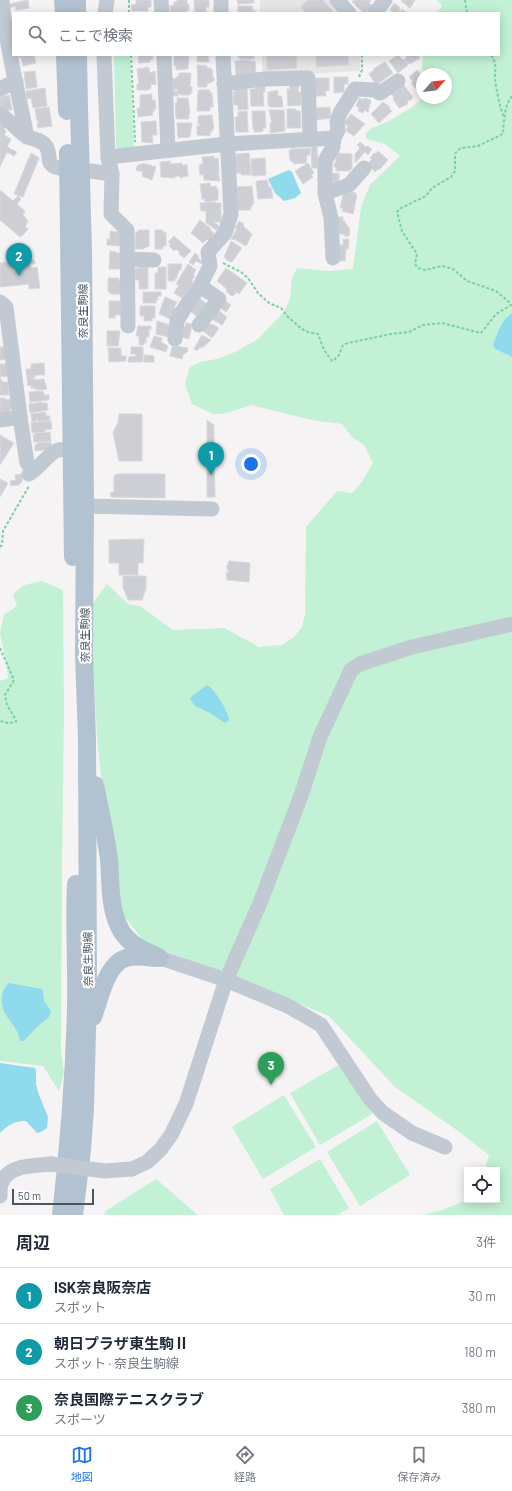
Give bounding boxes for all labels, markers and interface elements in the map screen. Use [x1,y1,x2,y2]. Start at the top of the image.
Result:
search box [12,12,500,56]
icon: search [26,23,48,45]
text: ここで検索 [58,26,133,44]
north arrow [416,68,452,104]
pin: 2 [6,243,32,276]
street label: 奈良生駒線 [76,284,89,339]
pin: 1 [198,442,224,475]
your location [241,454,261,474]
street label: 奈良生駒線 [78,608,91,663]
street label: 奈良生駒線 [81,931,94,987]
pin: 3 [258,1052,284,1085]
map controls [464,1167,500,1203]
button: locate [464,1167,500,1203]
scale bar [12,1187,94,1206]
text: 50 m [18,1189,41,1202]
text: 周辺 [16,1232,50,1252]
text: 3件 [476,1234,496,1250]
text: ISK奈良阪奈店 [54,1278,151,1296]
text: 1 [27,1288,31,1304]
text: 30 m [469,1288,496,1304]
text: スポット [54,1299,106,1315]
text: 朝日プラザ東生駒Ⅱ [54,1334,189,1352]
text: 2 [25,1344,33,1360]
text: 180 m [464,1344,496,1360]
text: スポット · 奈良生駒線 [54,1355,179,1371]
text: 奈良国際テニスクラブ [54,1390,204,1408]
text: 3 [25,1400,33,1416]
text: 380 m [462,1400,496,1416]
text: スポーツ [54,1411,106,1427]
tab: 地図 [71,1444,93,1484]
tab: 経路 [234,1444,256,1484]
tab: 保存済み [397,1444,441,1484]

